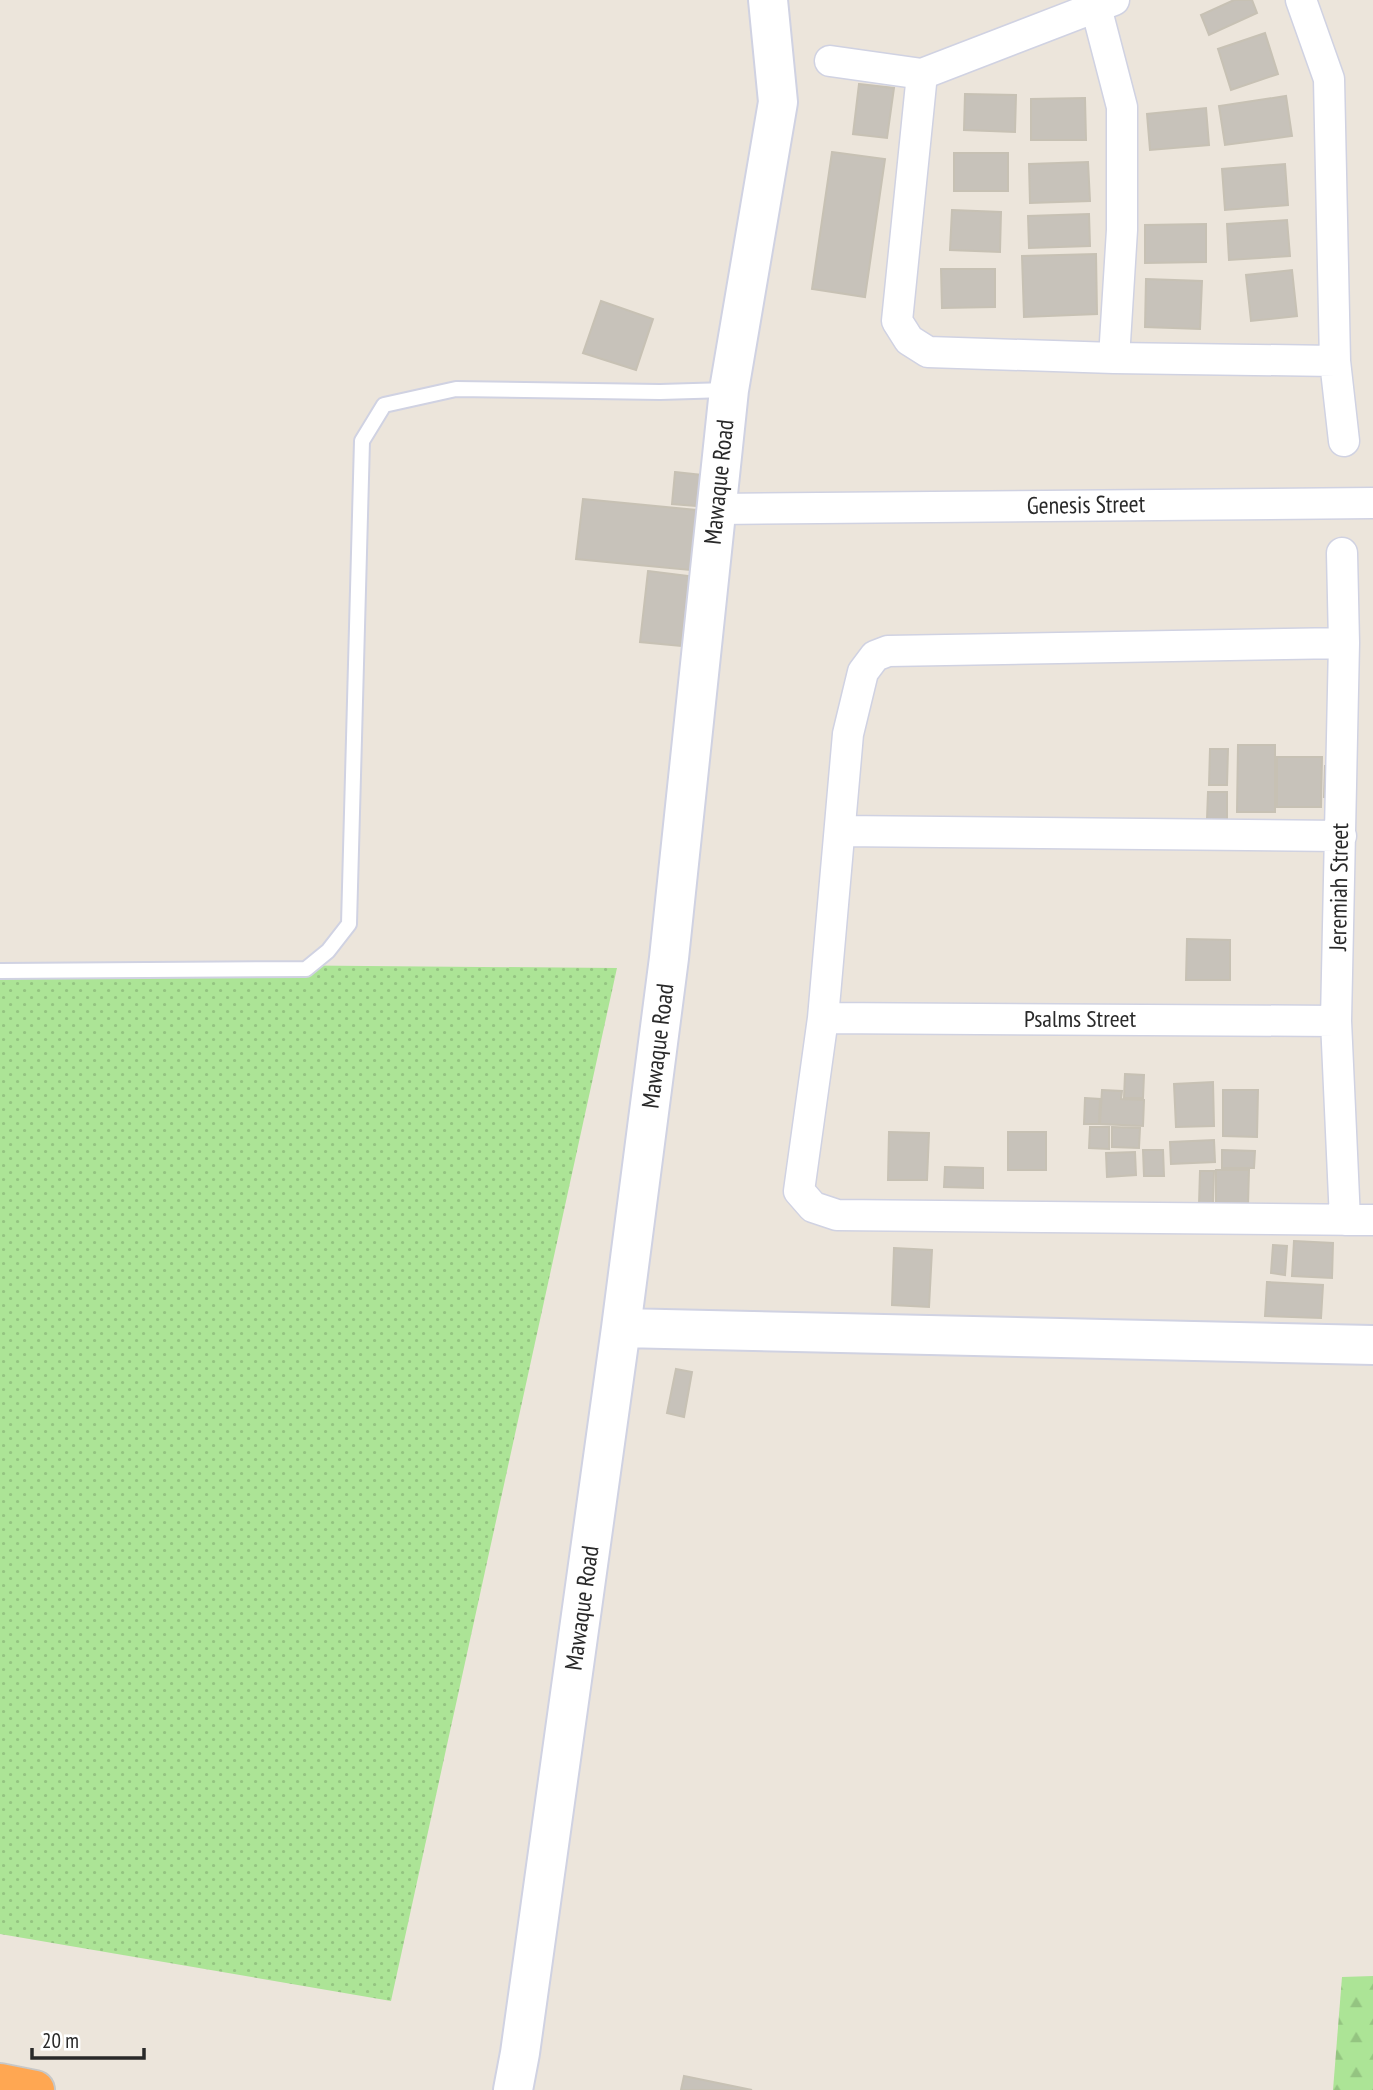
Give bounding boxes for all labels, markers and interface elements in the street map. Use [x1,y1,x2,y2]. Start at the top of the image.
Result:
street label: Mawaque Road [697,418,740,546]
street label: Genesis Street [1027,488,1146,521]
street label: Jeremiah Street [1322,822,1355,952]
street label: Mawaque Road [634,982,681,1110]
street label: Psalms Street [1024,1003,1136,1034]
street label: Mawaque Road [557,1544,606,1672]
scale bar [32,2016,144,2060]
text: 20 m [42,2027,79,2054]

